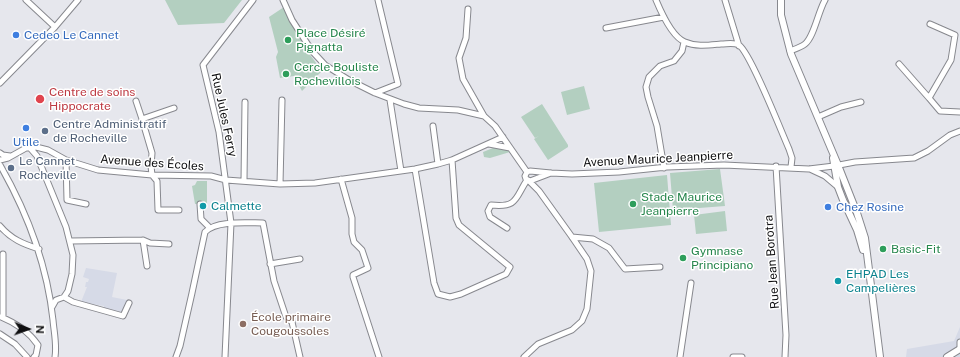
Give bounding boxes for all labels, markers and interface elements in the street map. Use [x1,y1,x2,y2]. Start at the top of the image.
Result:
place label: Place Désiré Pignatta [296,26,366,54]
place label: Cedeo Le Cannet [24,28,119,42]
marker: Cedeo Le Cannet [11,30,21,40]
marker: Place Désiré Pignatta [283,35,293,45]
place label: Cercle Bouliste Rochevillois [294,60,379,88]
marker: Cercle Bouliste Rochevillois [281,69,291,79]
street label: Rue Jules Ferry [208,72,240,158]
place label: Centre de soins Hippocrate [49,85,135,113]
marker: Centre de soins Hippocrate [34,93,46,105]
place label: Centre Administratif de Rocheville [53,117,166,145]
marker: Utile [21,123,31,133]
marker: Centre Administratif de Rocheville [40,126,50,136]
place label: Utile [13,135,39,149]
street label: Avenue Maurice Jeanpierre [583,148,733,170]
street label: Avenue des Écoles [100,152,204,174]
place label: Le Cannet Rocheville [19,154,76,182]
marker: Le Cannet Rocheville [6,163,16,173]
place label: Stade Maurice Jeanpierre [641,190,722,218]
place label: Calmette [211,199,262,213]
marker: Stade Maurice Jeanpierre [628,199,638,209]
place label: Chez Rosine [836,200,904,214]
marker: Calmette [198,201,208,211]
marker: Chez Rosine [823,202,833,212]
street label: Rue Jean Borotra [762,214,782,310]
place label: Basic-Fit [891,242,941,256]
place label: Gymnase Principiano [691,244,753,272]
marker: Basic-Fit [878,244,888,254]
marker: Gymnase Principiano [678,253,688,263]
place label: EHPAD Les Campelières [846,267,916,295]
marker: EHPAD Les Campelières [833,276,843,286]
north arrow [8,309,48,349]
place label: École primaire Cougoussoles [251,310,331,338]
marker: École primaire Cougoussoles [238,319,248,329]
text: N [34,325,46,334]

